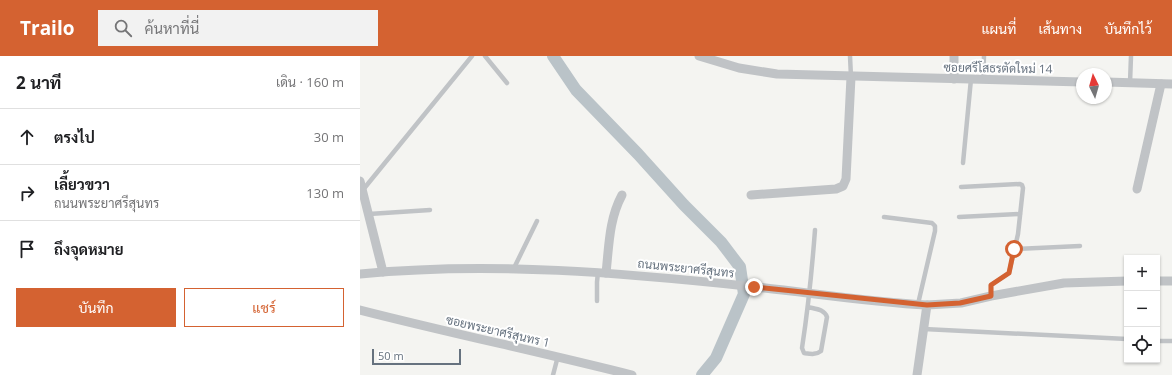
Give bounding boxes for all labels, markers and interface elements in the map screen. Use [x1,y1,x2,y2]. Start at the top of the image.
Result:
search box [98,10,378,46]
text: Trailo [20,15,74,41]
icon: search [112,17,134,39]
text: ค้นหาที่นี่ [144,18,199,38]
text: แผนที่ [981,19,1016,38]
text: เส้นทาง [1038,19,1082,38]
text: บันทึกไว้ [1104,19,1152,38]
street label: ซอยศรีโสธรตัดใหม่ 14 [943,59,1053,77]
north arrow [1076,68,1112,104]
text: 2 นาที [16,71,61,94]
text: เดิน · 160 m [276,73,344,91]
icon: ahead [16,126,38,148]
text: ตรงไป [54,127,95,147]
text: 30 m [314,128,344,146]
text: เลี้ยวขวา [54,174,110,194]
icon: right [16,182,38,204]
text: 130 m [306,184,344,202]
text: ถนนพระยาศรีสุนทร [54,194,159,212]
icon: arrive [16,238,38,260]
text: ถึงจุดหมาย [54,239,124,259]
route start [1005,240,1023,258]
street label: ถนนพระยาศรีสุนทร [637,254,735,283]
map controls [1124,255,1160,363]
button: + [1124,255,1160,291]
route end [745,278,763,296]
button: บันทึก [16,288,176,327]
button: แชร์ [184,288,344,327]
button: − [1124,291,1160,327]
street label: ซอยพระยาศรีสุนทร 1 [444,311,552,352]
button: locate [1124,327,1160,363]
scale bar [372,347,461,366]
text: 50 m [378,348,404,363]

